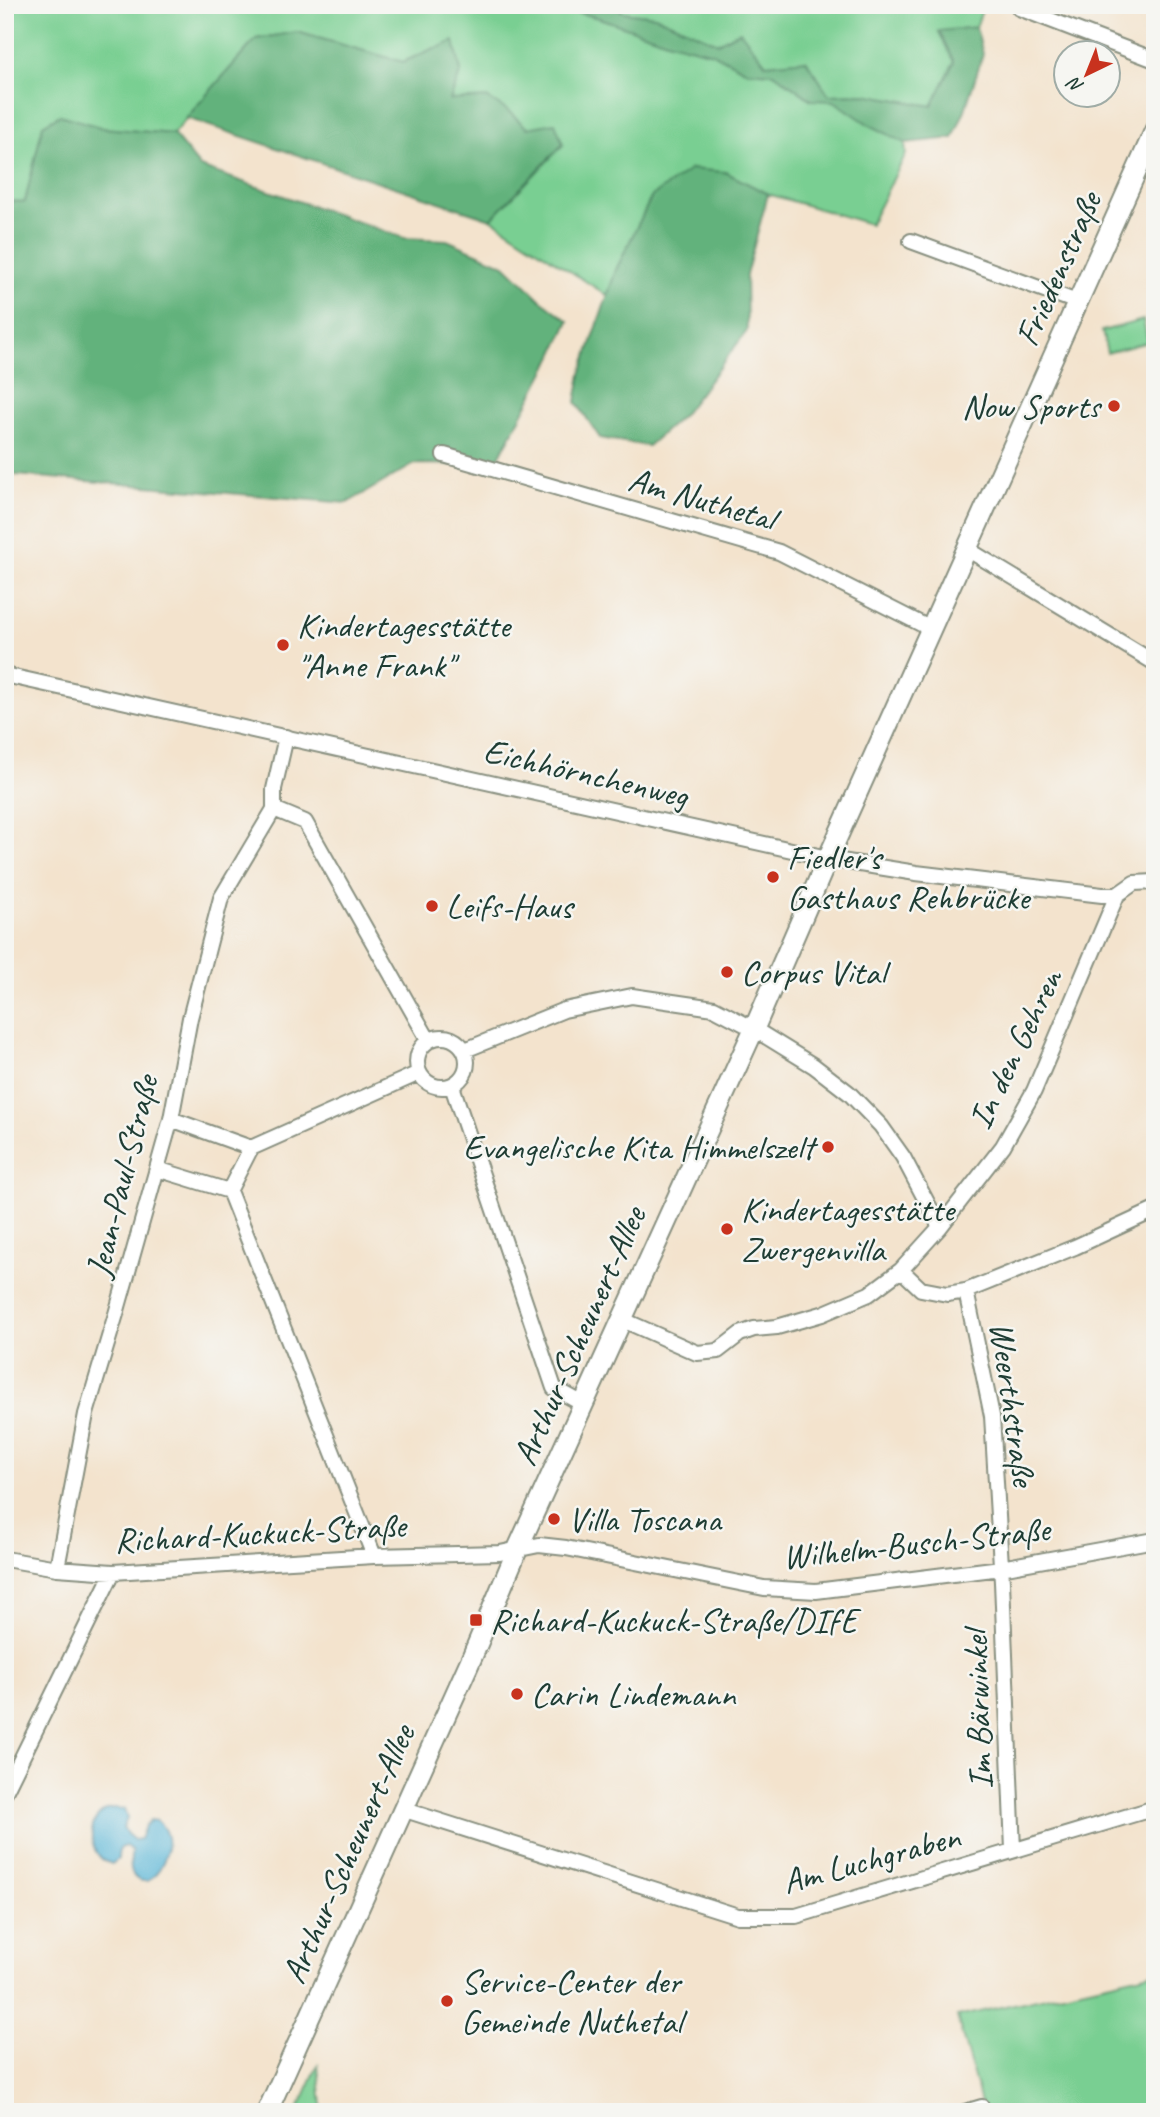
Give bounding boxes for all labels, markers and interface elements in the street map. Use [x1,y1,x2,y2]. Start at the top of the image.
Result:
north arrow [1052,38,1122,108]
text: N [1061,71,1089,98]
street label: Friedenstraße [1004,183,1113,353]
place label: Now Sports [962,384,1103,429]
marker: Now Sports [1106,398,1122,414]
street label: Am Nuthetal [624,457,786,543]
place label: Kindertagesstätte "Anne Frank" [297,603,512,688]
marker: Kindertagesstätte "Anne Frank" [275,637,291,653]
street label: Eichhörnchenweg [479,728,694,819]
place label: Fiedler's Gasthaus Rehbrücke [787,835,1032,920]
marker: Fiedler's Gasthaus Rehbrücke [765,869,781,885]
place label: Leifs-Haus [446,884,575,929]
marker: Leifs-Haus [424,898,440,914]
place label: Corpus Vital [741,950,892,995]
street label: In den Gehren [957,960,1074,1136]
marker: Corpus Vital [719,964,735,980]
street label: Jean-Paul-Straße [75,1068,169,1283]
place label: Evangelische Kita Himmelszelt [463,1125,818,1170]
marker: Evangelische Kita Himmelszelt [820,1139,836,1155]
place label: Kindertagesstätte Zwergenvilla [741,1187,956,1272]
street label: Arthur-Scheunert-Allee [502,1197,657,1472]
marker: Kindertagesstätte Zwergenvilla [719,1221,735,1237]
street label: Weerthstraße [979,1319,1047,1491]
place label: Villa Toscana [568,1497,723,1542]
street label: Richard-Kuckuck-Straße [113,1503,409,1563]
street label: Wilhelm-Busch-Straße [780,1506,1054,1579]
marker: Villa Toscana [546,1511,562,1527]
place label: Richard-Kuckuck-Straße/DIfE [490,1598,862,1643]
marker: Richard-Kuckuck-Straße/DIfE [468,1612,484,1628]
street label: Im Bärwinkel [953,1624,1003,1790]
place label: Carin Lindemann [531,1672,737,1717]
marker: Carin Lindemann [509,1686,525,1702]
street label: Arthur-Scheunert-Allee [271,1715,426,1990]
street label: Am Luchgraben [777,1813,966,1904]
place label: Service-Center der Gemeinde Nuthetal [461,1959,688,2044]
marker: Service-Center der Gemeinde Nuthetal [439,1993,455,2009]

